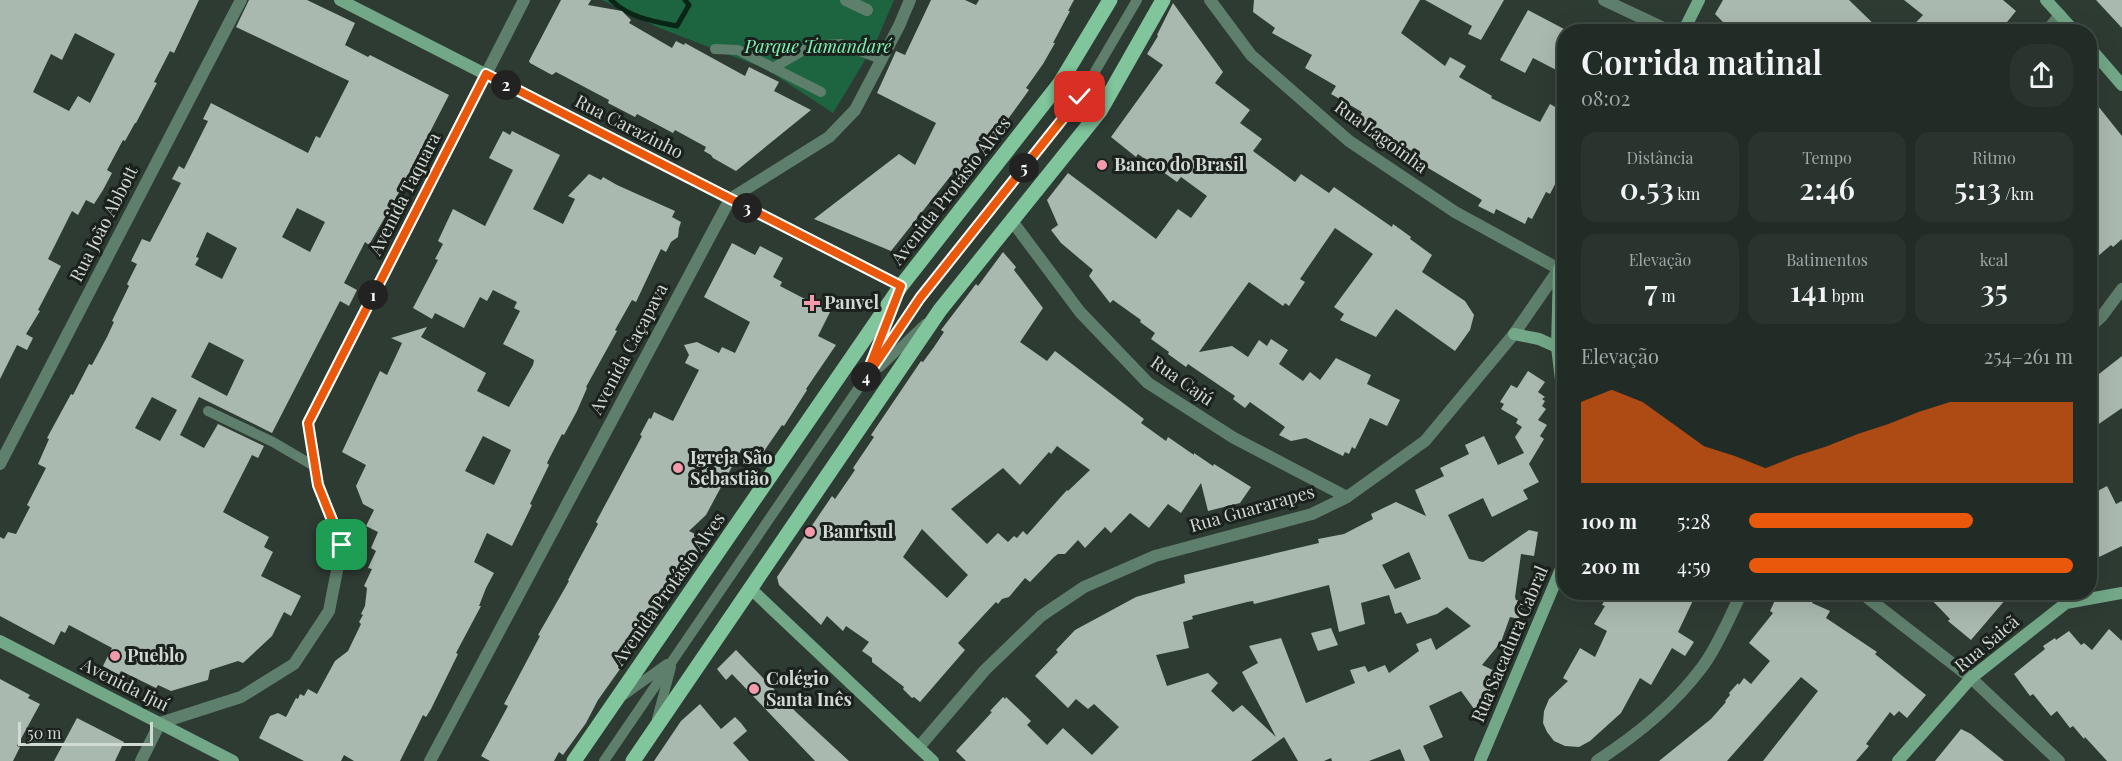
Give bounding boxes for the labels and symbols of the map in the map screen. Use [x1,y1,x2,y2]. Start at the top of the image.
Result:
park label: Parque Tamandaré [744,34,893,58]
pin: 2 [491,70,521,100]
pin [1054,71,1105,122]
street label: Rua Carazinho [571,88,688,164]
street label: Rua Lagoinha [1330,94,1433,178]
street label: Avenida Protásio Alves [884,111,1016,270]
street label: Avenida Taquara [362,128,445,260]
place label: Banco do Brasil [1114,152,1245,176]
pin: 5 [1009,153,1039,183]
marker: Banco do Brasil [1095,158,1109,172]
street label: Rua João Abbott [64,161,143,286]
pin: 3 [732,193,762,223]
street label: Avenida Caçapava [583,279,673,419]
pin: 1 [358,280,388,310]
place label: Panvel [824,290,879,314]
marker: Panvel [805,296,819,310]
street label: Rua Cajú [1146,350,1219,411]
pin: 4 [851,362,881,392]
place label: Igreja São Sebastião [690,445,773,490]
marker: Igreja São Sebastião [671,461,685,475]
street label: Rua Guararapes [1186,479,1317,537]
street label: Avenida Protásio Alves [606,507,730,670]
pin [316,519,367,570]
place label: Banrisul [822,519,894,543]
marker: Banrisul [803,525,817,539]
street label: Rua Sacadura Cabral [1465,562,1553,725]
street label: Rua Saicã [1949,609,2024,677]
place label: Pueblo [127,643,184,667]
marker: Pueblo [108,649,122,663]
street label: Avenida Ijuí [77,651,173,716]
place label: Colégio Santa Inês [766,666,852,711]
marker: Colégio Santa Inês [747,682,761,696]
scale bar [18,719,153,746]

